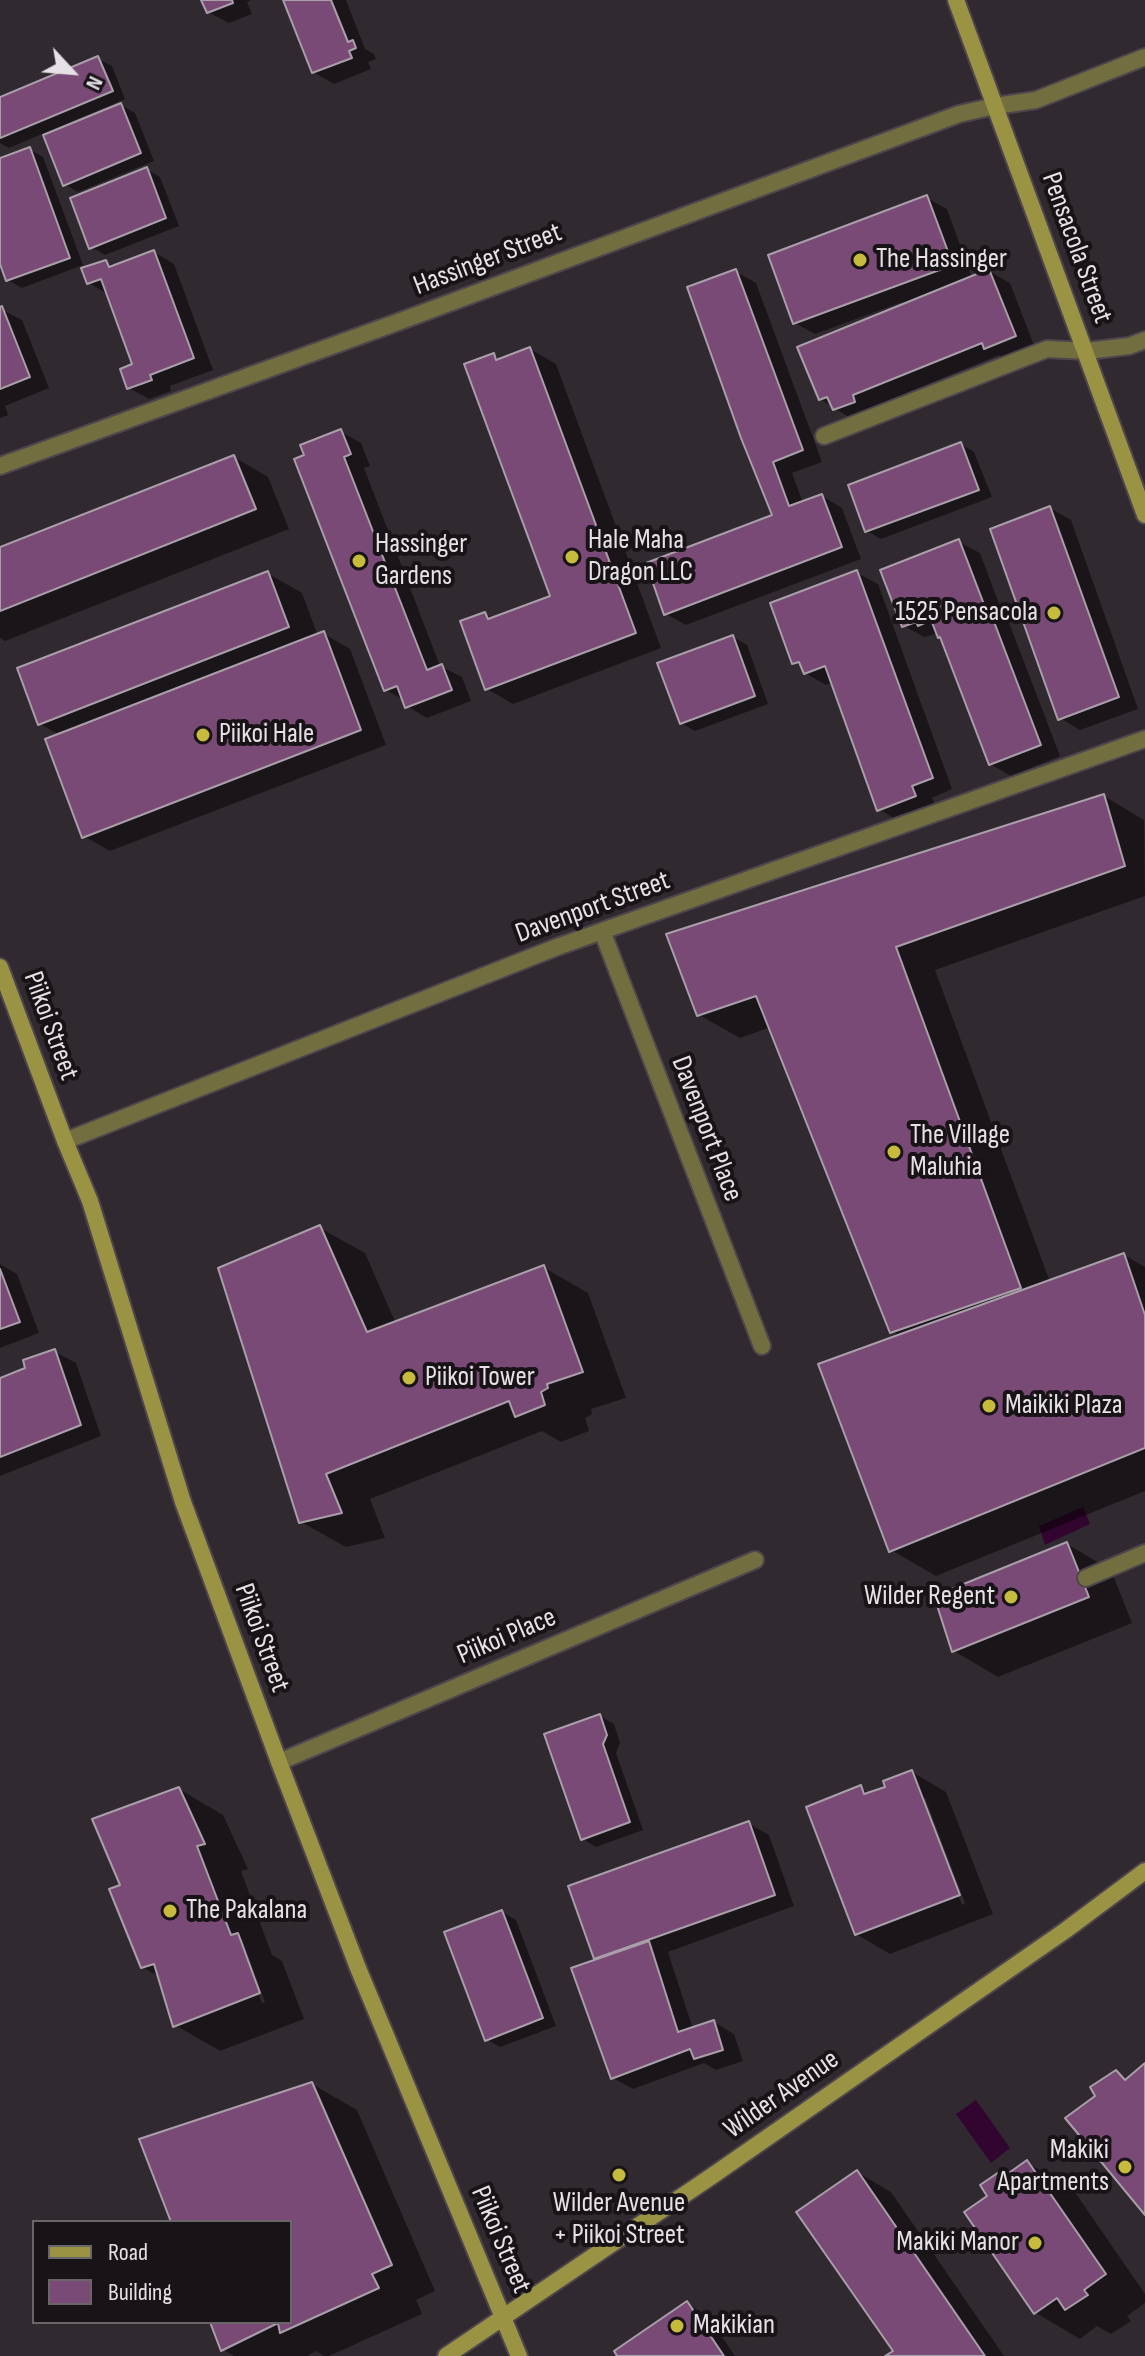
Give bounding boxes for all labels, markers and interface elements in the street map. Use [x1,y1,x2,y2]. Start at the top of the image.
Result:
north arrow [32,32,112,112]
text: N [79,72,109,94]
street label: Pensacola Street [1033,168,1119,328]
street label: Hassinger Street [409,216,567,304]
place label: The Hassinger [876,243,1007,277]
marker: The Hassinger [851,251,869,269]
place label: Hale Maha Dragon LLC [588,524,693,590]
place label: Hassinger Gardens [375,528,467,594]
marker: Hale Maha Dragon LLC [563,548,581,566]
marker: Hassinger Gardens [350,552,368,570]
place label: 1525 Pensacola [895,596,1038,630]
marker: 1525 Pensacola [1045,604,1063,622]
place label: Piikoi Hale [219,718,314,752]
marker: Piikoi Hale [194,726,212,744]
street label: Davenport Street [511,865,675,951]
street label: Piikoi Street [15,967,85,1085]
street label: Davenport Place [663,1052,749,1206]
place label: The Village Maluhia [910,1119,1010,1185]
marker: The Village Maluhia [885,1143,903,1161]
place label: Piikoi Tower [425,1361,535,1395]
marker: Piikoi Tower [400,1369,418,1387]
place label: Maikiki Plaza [1005,1389,1123,1423]
marker: Maikiki Plaza [980,1397,998,1415]
street label: Piikoi Street [226,1579,296,1697]
place label: Wilder Regent [864,1580,995,1614]
marker: Wilder Regent [1002,1588,1020,1606]
street label: Piikoi Place [453,1601,561,1673]
place label: The Pakalana [186,1894,307,1928]
marker: The Pakalana [161,1902,179,1920]
street label: Wilder Avenue [718,2043,846,2147]
place label: Makiki Apartments [997,2134,1109,2200]
marker: Makiki Apartments [1116,2158,1134,2176]
marker: Wilder Avenue + Piikoi Street [610,2166,628,2184]
street label: Piikoi Street [462,2182,538,2298]
place label: Wilder Avenue + Piikoi Street [553,2187,685,2253]
legend [32,2220,292,2324]
place label: Makiki Manor [896,2226,1019,2260]
marker: Makiki Manor [1026,2234,1044,2252]
text: Road [108,2238,148,2267]
text: Building [108,2278,172,2307]
place label: Makikian [693,2309,775,2343]
marker: Makikian [668,2317,686,2335]

